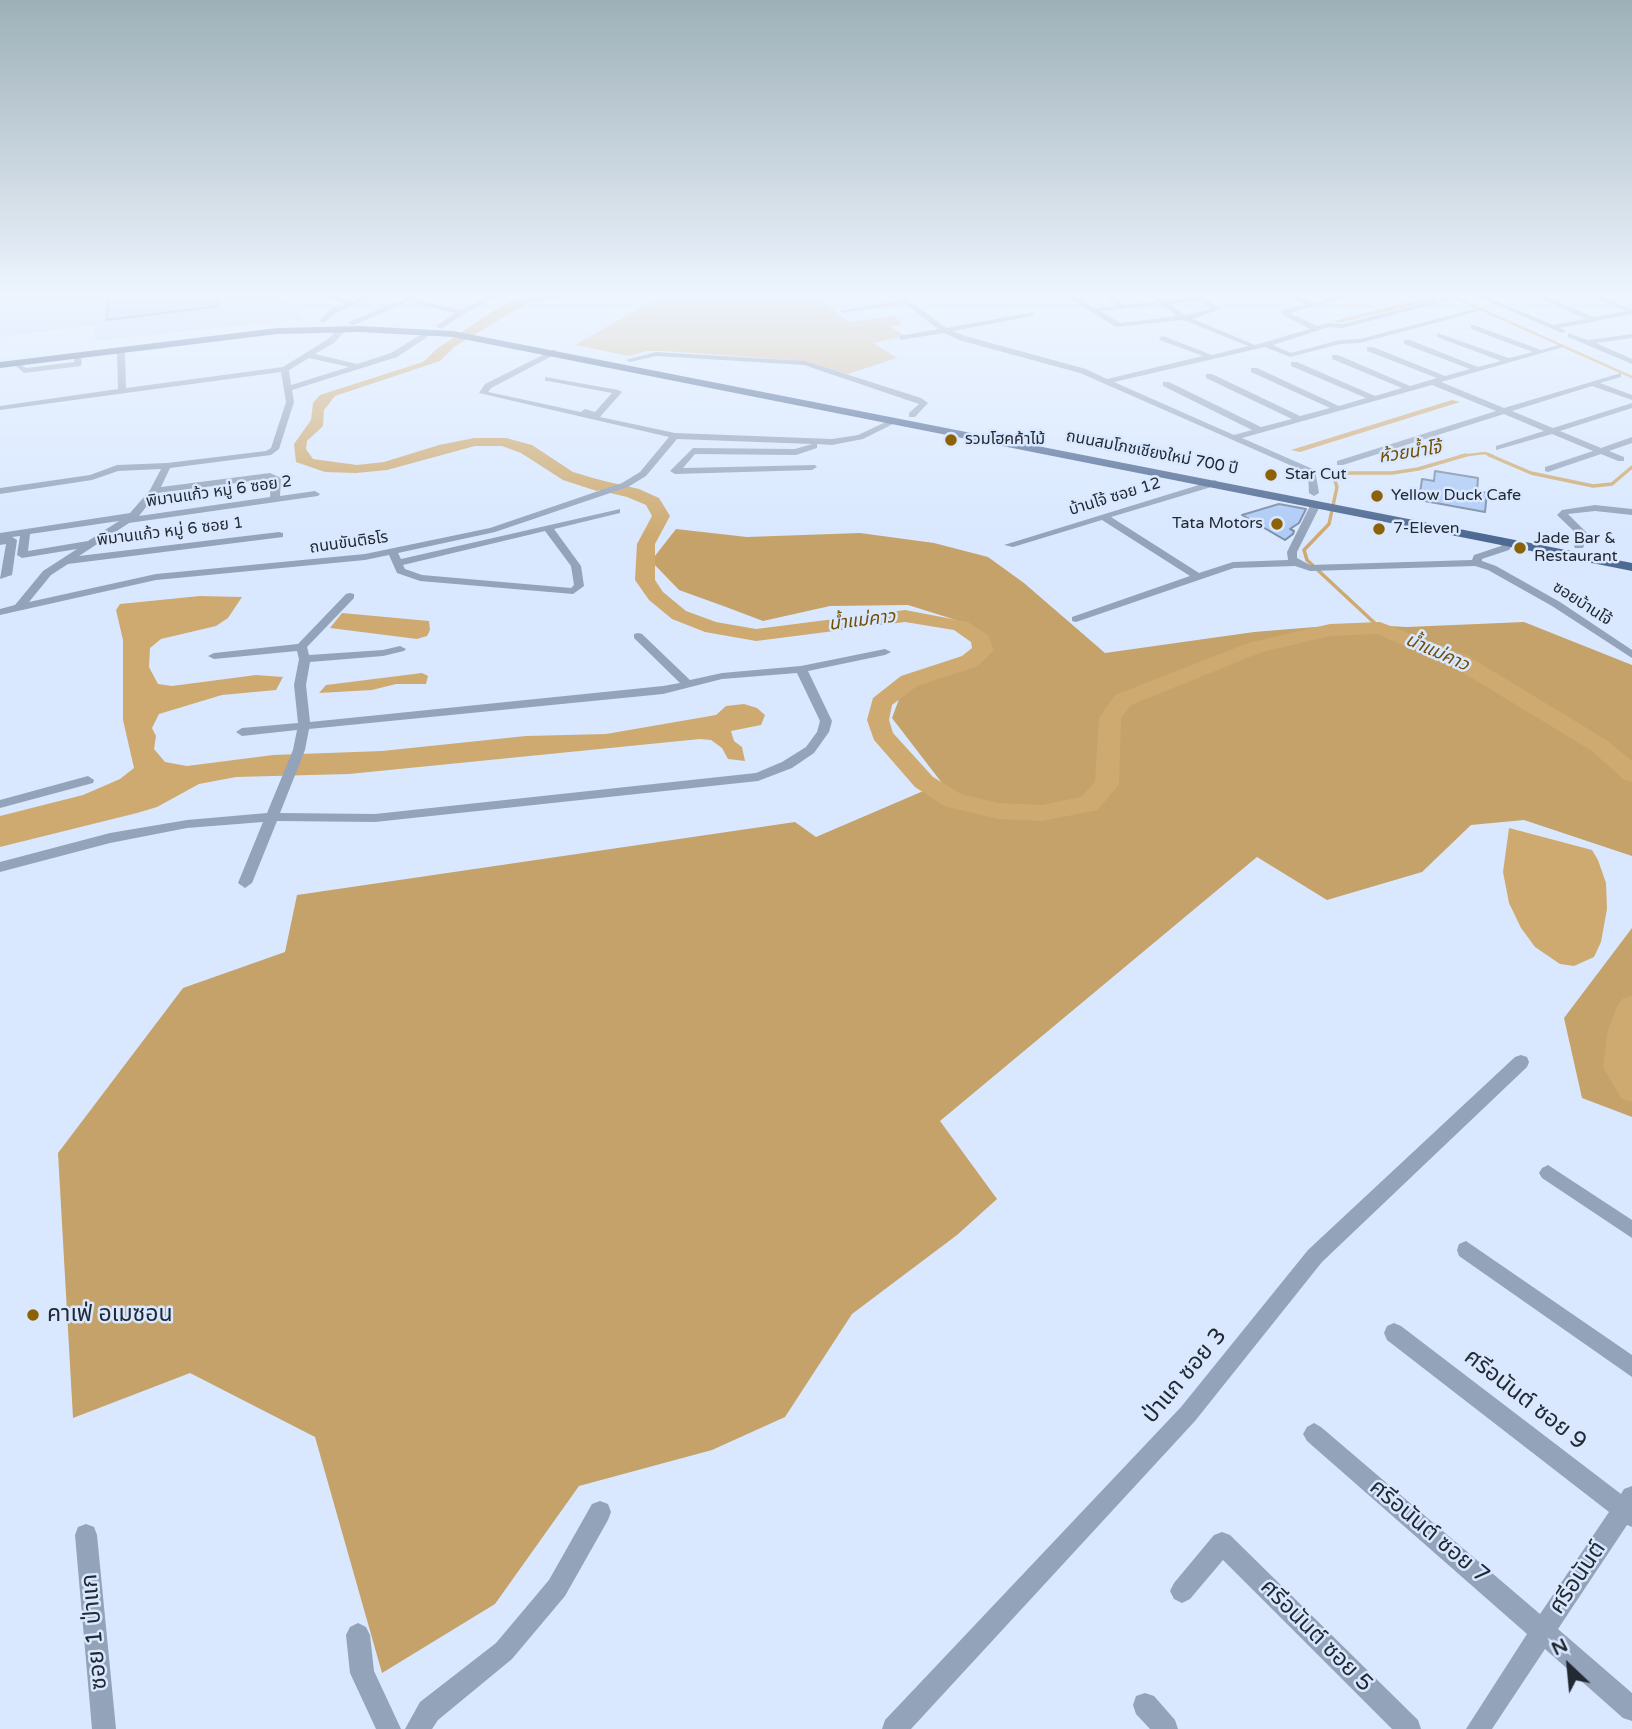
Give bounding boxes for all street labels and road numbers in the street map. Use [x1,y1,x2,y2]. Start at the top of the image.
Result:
street label: ถนนสมโภชเชียงใหม่ 700 ปี [1064,427,1240,479]
street label: พิมานแก้ว หมู่ 6 ซอย 2 [145,472,293,512]
street label: บ้านโจ้ ซอย 12 [1067,474,1163,520]
street label: พิมานแก้ว หมู่ 6 ซอย 1 [96,513,244,551]
street label: ถนนขันติธโร [308,528,390,558]
street label: ซอยบ้านโจ้ [1549,578,1615,630]
street label: ป่าแก ซอย 3 [1137,1323,1233,1429]
street label: ศรีอนันต์ ซอย 9 [1458,1344,1592,1456]
street label: ศรีอนันต์ ซอย 7 [1364,1474,1494,1590]
street label: ศรีอนันต์ [1544,1536,1612,1620]
street label: ซอย 1 ป่าแก [76,1573,114,1691]
street label: ศรีอนันต์ ซอย 5 [1254,1574,1378,1698]

